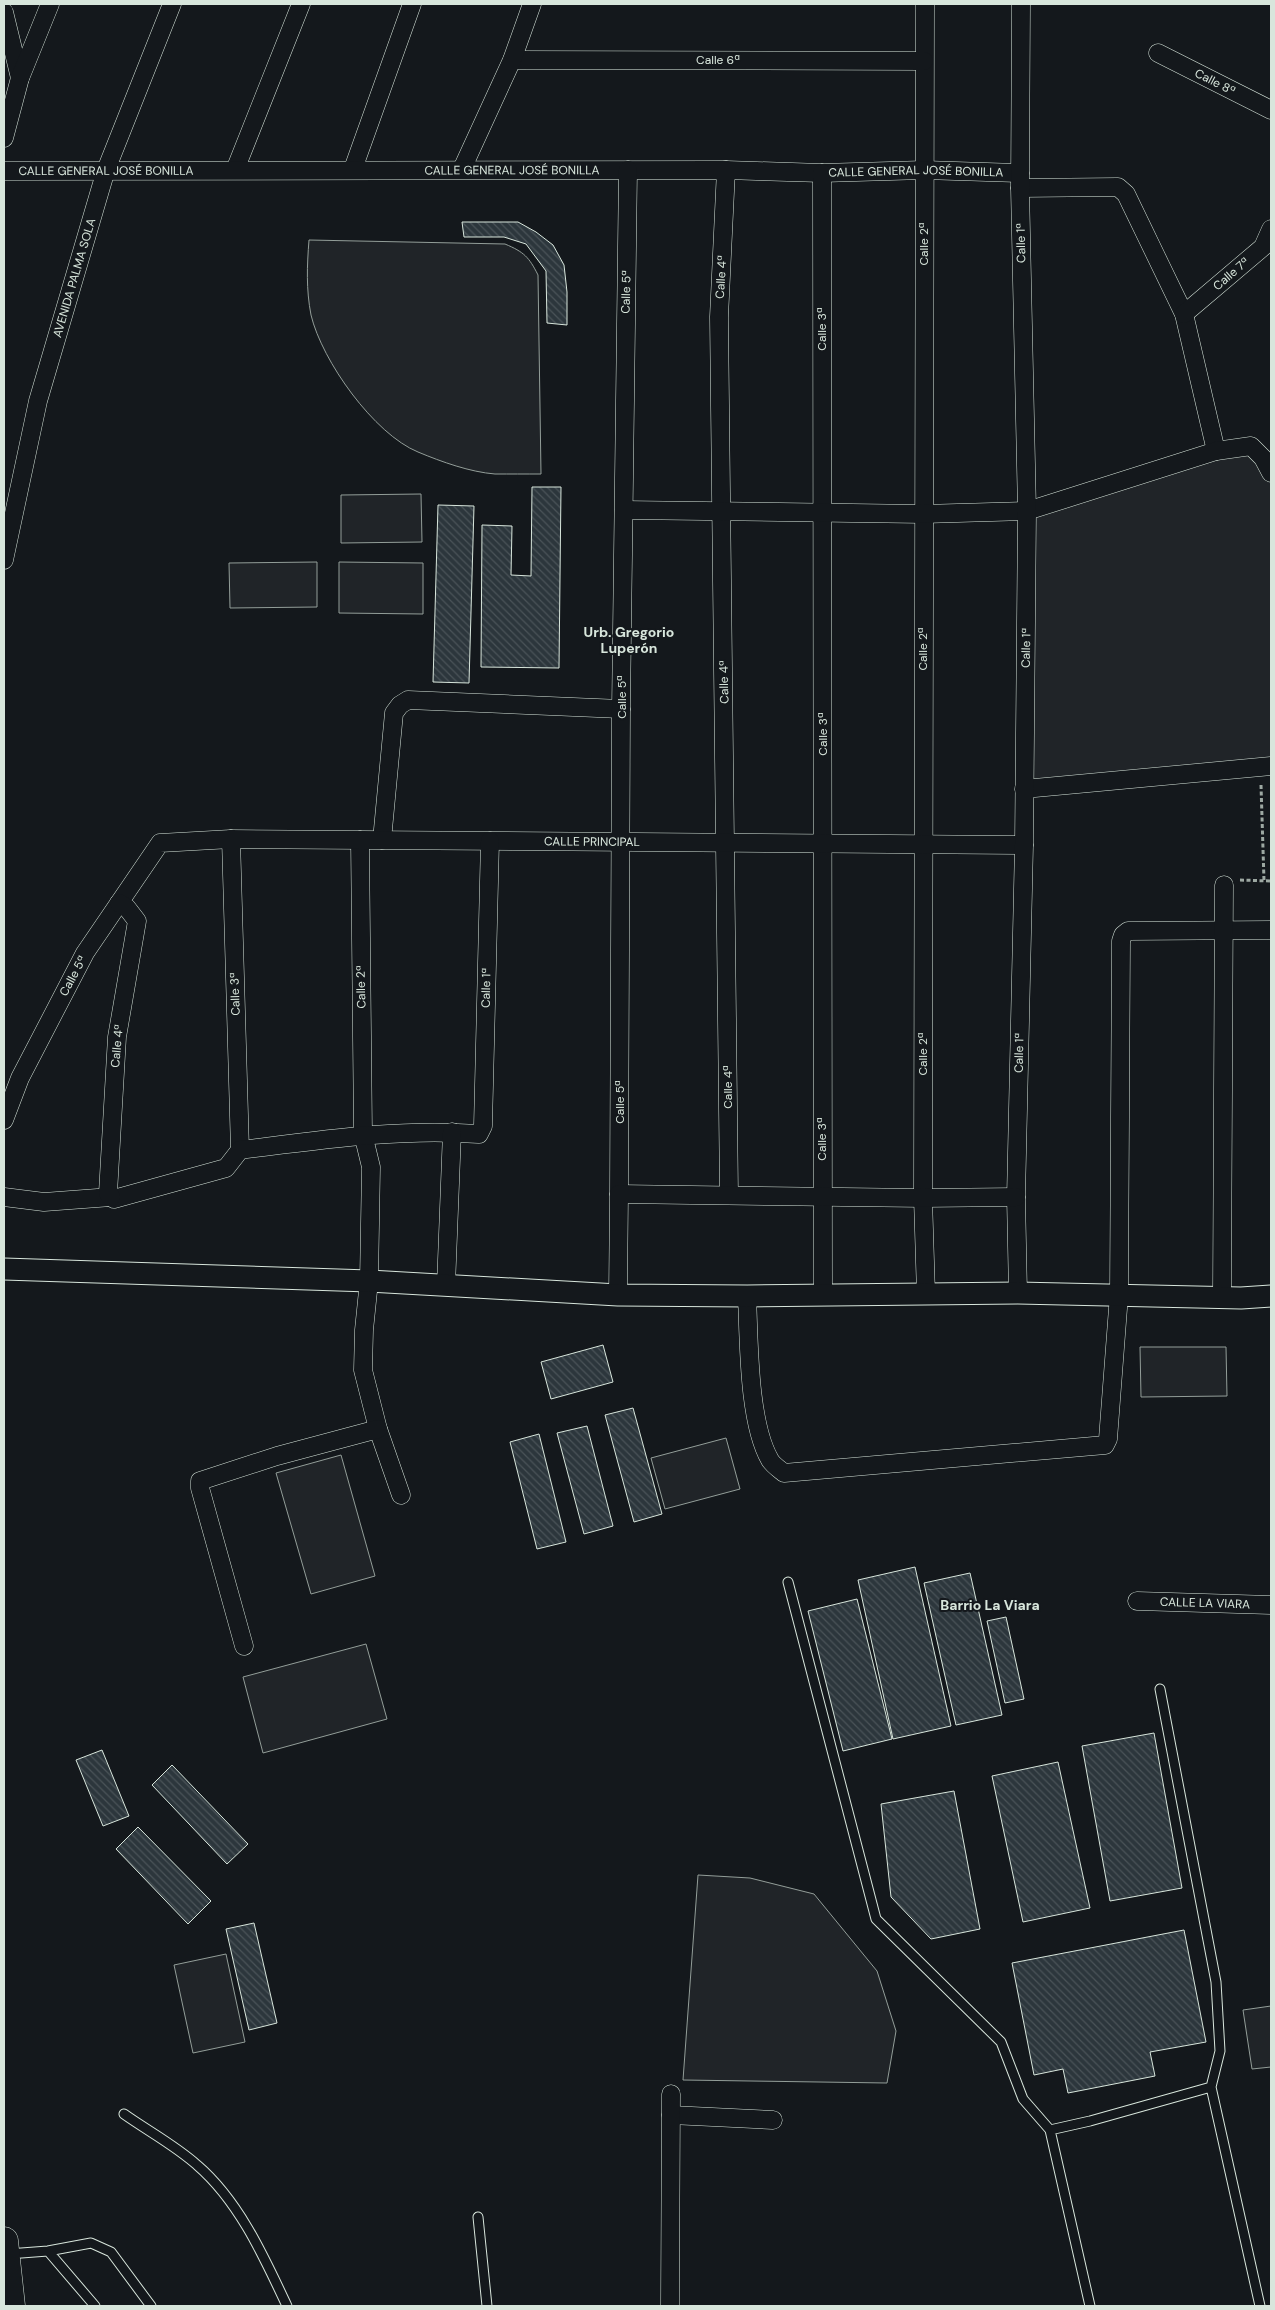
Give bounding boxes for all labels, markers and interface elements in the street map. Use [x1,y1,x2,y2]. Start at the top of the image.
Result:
street label: Calle 6ª [696,52,740,68]
street label: Calle 8ª [1192,65,1238,99]
street label: CALLE GENERAL JOSÉ BONILLA [424,162,600,178]
street label: CALLE GENERAL JOSÉ BONILLA [828,162,1004,181]
street label: CALLE GENERAL JOSÉ BONILLA [18,163,194,179]
street label: AVENIDA PALMA SOLA [49,216,99,339]
street label: Calle 2ª [916,222,932,266]
street label: Calle 1ª [1013,223,1029,263]
street label: Calle 7ª [1210,254,1252,294]
street label: Calle 4ª [712,255,730,299]
street label: Calle 5ª [618,270,634,314]
street label: Calle 3ª [814,307,830,351]
district label: Urb. Gregorio Luperón [584,623,674,657]
street label: Calle 2ª [915,627,931,671]
street label: Calle 1ª [1018,628,1034,668]
street label: Calle 4ª [716,660,732,704]
street label: Calle 5ª [614,675,630,719]
street label: Calle 3ª [815,712,831,756]
street label: CALLE PRINCIPAL [544,833,640,850]
street label: Calle 5ª [56,953,90,999]
street label: Calle 2ª [353,965,369,1009]
street label: Calle 1ª [478,968,494,1008]
street label: Calle 3ª [226,972,244,1016]
street label: Calle 4ª [107,1024,127,1068]
street label: Calle 2ª [915,1032,931,1076]
street label: Calle 1ª [1011,1033,1027,1073]
street label: Calle 4ª [720,1065,736,1109]
street label: Calle 5ª [612,1080,628,1124]
street label: Calle 3ª [814,1117,830,1161]
street label: CALLE LA VIARA [1160,1594,1250,1612]
district label: Barrio La Viara [940,1596,1040,1614]

